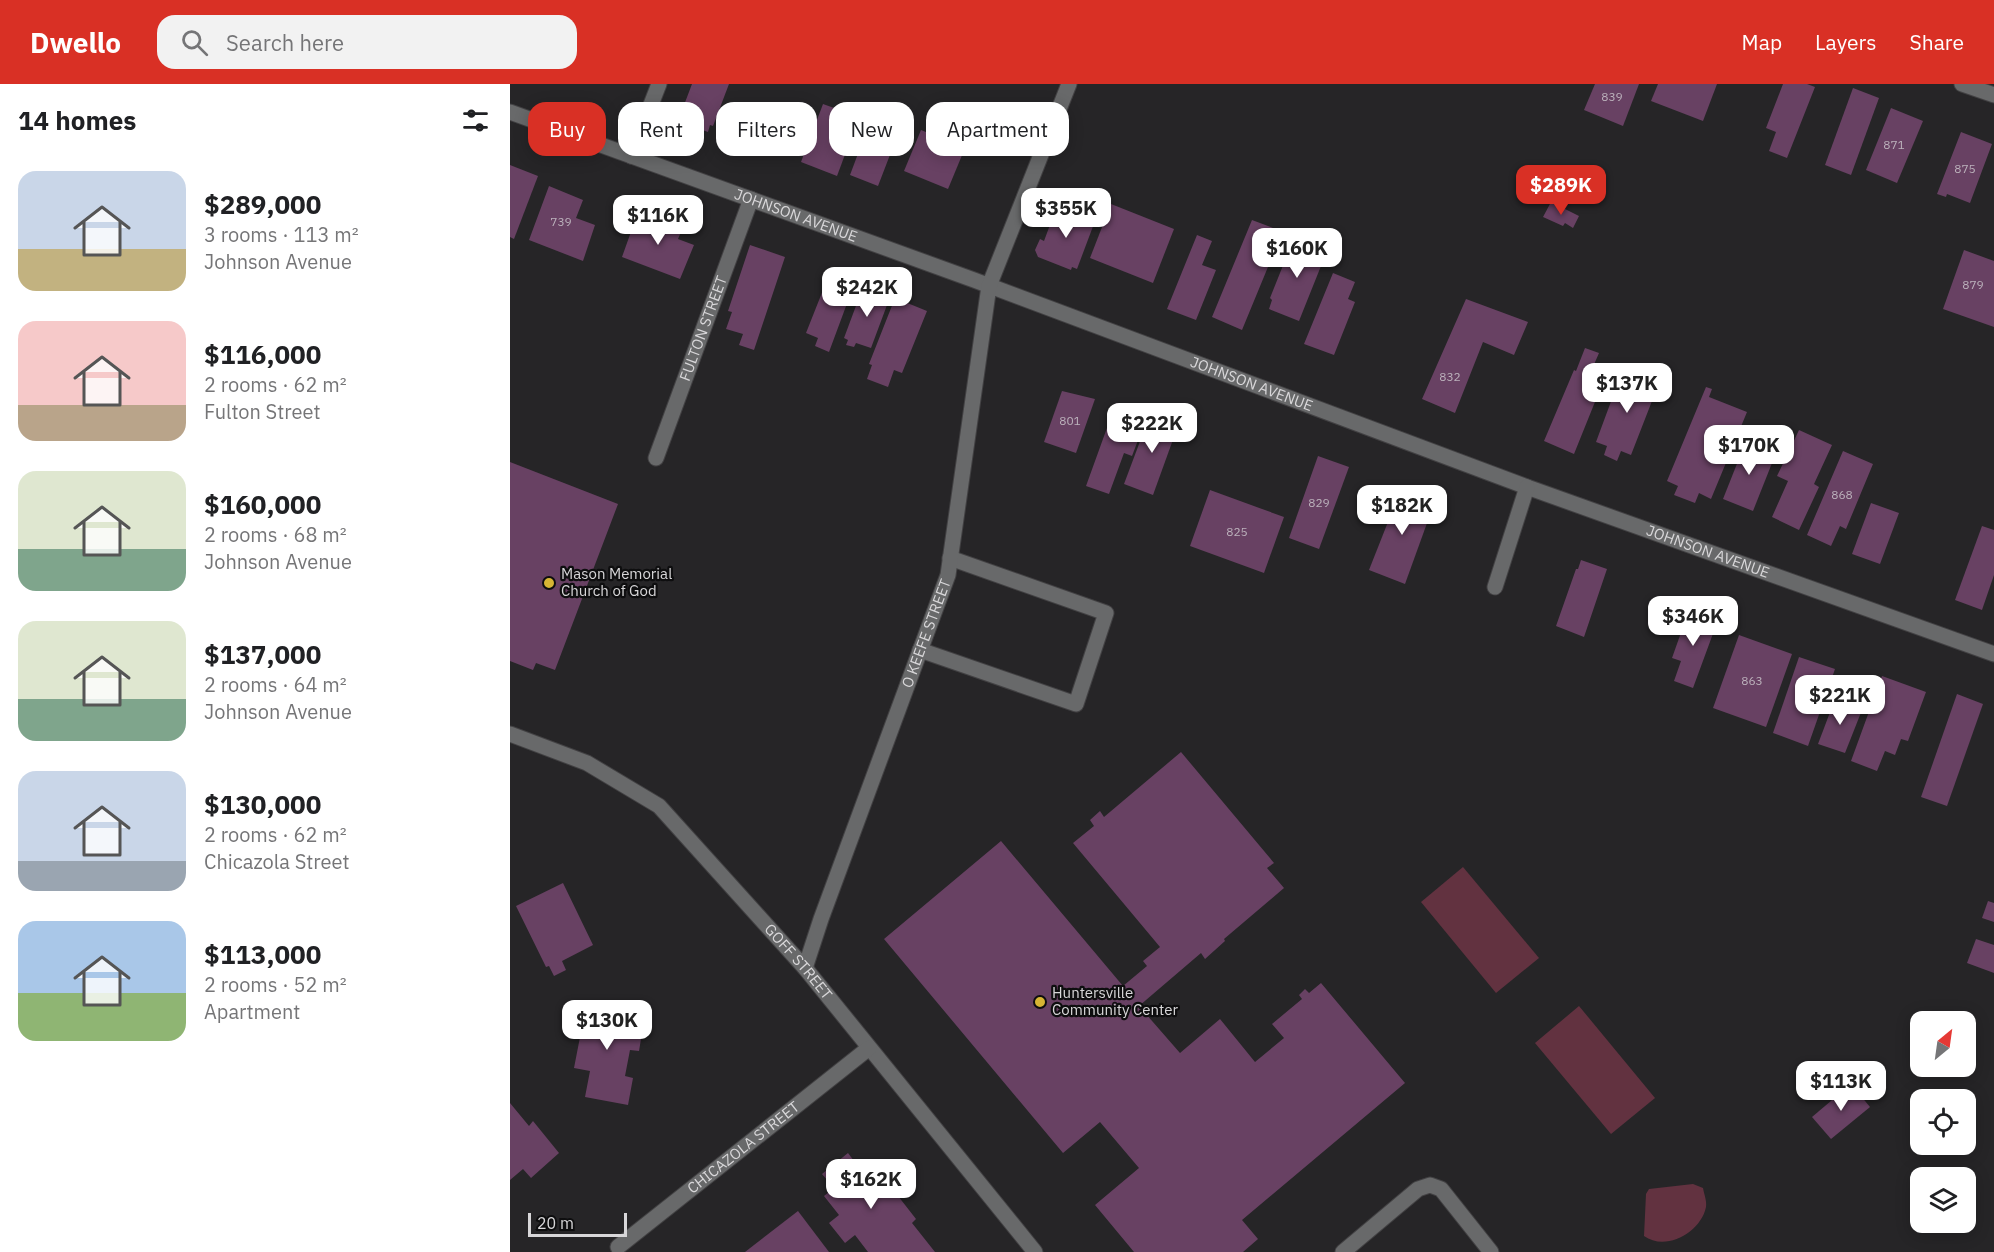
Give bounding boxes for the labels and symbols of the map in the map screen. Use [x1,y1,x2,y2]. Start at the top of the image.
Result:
house number: 839 [1601,89,1623,104]
house number: 871 [1883,137,1905,152]
house number: 875 [1954,161,1976,176]
pin: $289K [1519,165,1603,216]
street label: JOHNSON AVENUE [732,184,860,246]
pin: $355K [1024,188,1108,239]
pin: $116K [616,195,700,246]
house number: 739 [550,214,572,229]
pin: $160K [1255,228,1339,279]
pin: $242K [825,267,909,318]
street label: FULTON STREET [675,273,731,384]
house number: 879 [1962,277,1984,292]
street label: JOHNSON AVENUE [1188,352,1316,415]
pin: $137K [1585,363,1669,414]
house number: 832 [1439,369,1461,384]
pin: $222K [1110,403,1194,454]
house number: 801 [1059,413,1081,428]
pin: $170K [1707,425,1791,476]
pin: $182K [1360,485,1444,536]
house number: 868 [1831,487,1853,502]
house number: 829 [1308,495,1330,510]
street label: JOHNSON AVENUE [1644,520,1772,582]
house number: 825 [1226,524,1248,539]
place label: Mason Memorial Church of God [561,564,672,600]
marker: Mason Memorial Church of God [542,576,556,590]
street label: O KEEFE STREET [897,576,955,690]
pin: $346K [1651,596,1735,647]
house number: 863 [1741,673,1763,688]
pin: $221K [1798,675,1882,726]
street label: GOFF STREET [761,919,837,1003]
place label: Huntersville Community Center [1052,983,1178,1019]
marker: Huntersville Community Center [1033,995,1047,1009]
pin: $130K [565,1000,649,1051]
north arrow [1910,1011,1976,1077]
pin: $113K [1799,1061,1883,1112]
street label: CHICAZOLA STREET [683,1097,803,1197]
pin: $162K [829,1159,913,1210]
scale bar [528,1210,627,1238]

